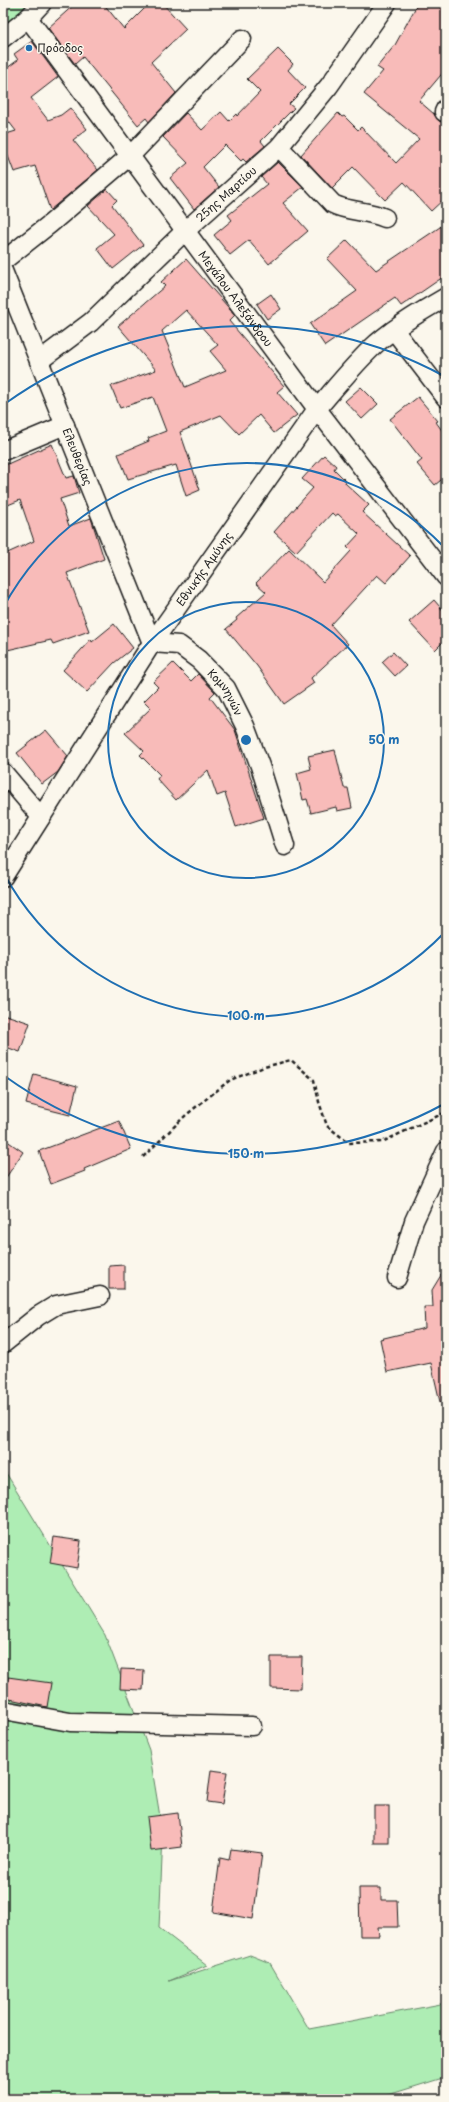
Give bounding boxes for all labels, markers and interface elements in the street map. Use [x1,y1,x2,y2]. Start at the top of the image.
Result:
place label: Πρόοδος [37,39,83,56]
marker: Πρόοδος [24,43,34,53]
street label: 25ης Μαρτίου [191,162,260,226]
street label: Μεγάλου Αλεξάνδρου [195,247,277,350]
street label: Ελευθερίας [59,425,97,488]
street label: Εθνικής Αμύνης [172,528,236,609]
street label: Κομνηνών [204,665,247,718]
text: 50 m [368,730,400,748]
centre of rings [239,733,253,747]
text: 100 m [227,1006,265,1024]
text: 150 m [228,1144,264,1162]

